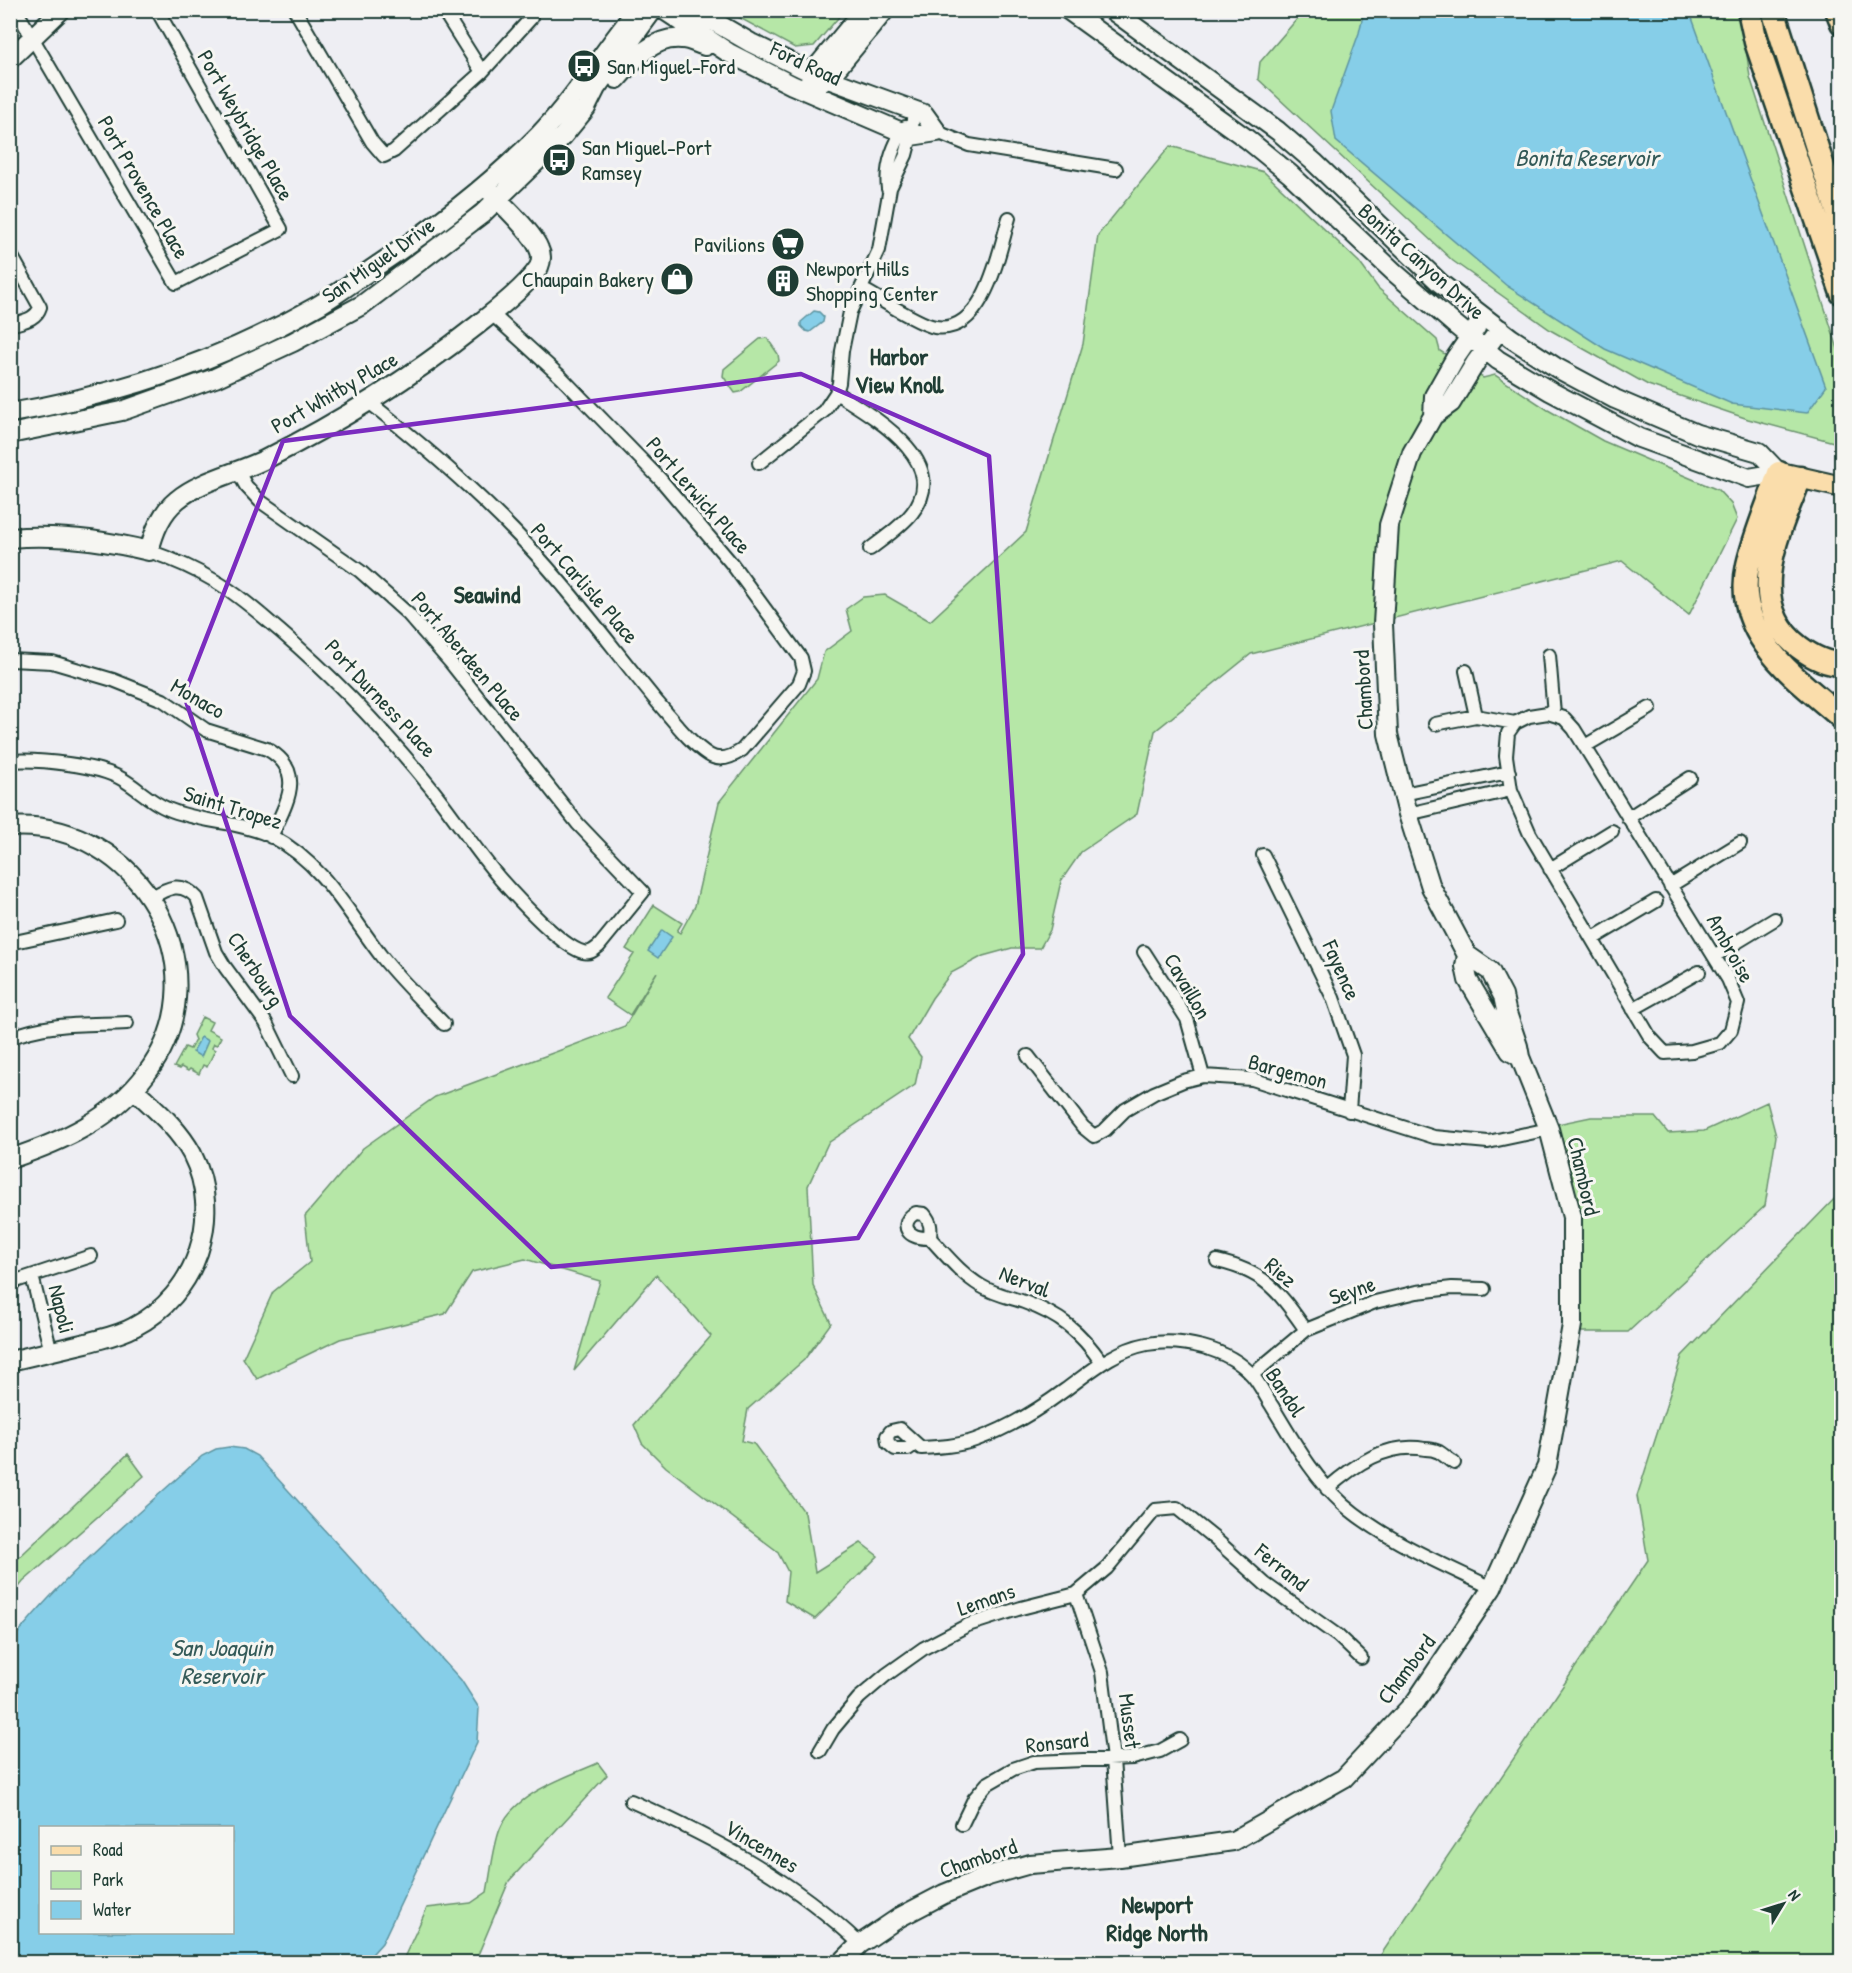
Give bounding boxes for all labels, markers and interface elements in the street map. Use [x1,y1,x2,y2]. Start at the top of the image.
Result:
street label: Ford Road [765,33,847,93]
street label: Port Weybridge Place [191,44,301,206]
bus stop icon: San Miguel-Ford [566,48,602,84]
place label: San Miguel-Ford [607,51,735,81]
street label: Port Provence Place [91,110,197,264]
place label: San Miguel-Port Ramsey [582,132,712,187]
water label: Bonita Reservoir [1515,141,1662,173]
bus stop icon: San Miguel-Port Ramsey [541,142,577,178]
street label: Bonita Canyon Drive [1352,196,1492,326]
street label: San Miguel Drive [316,210,441,310]
supermarket icon: Pavilions [770,226,806,262]
place label: Pavilions [694,229,765,259]
place label: Newport Hills Shopping Center [806,253,939,308]
shop icon: Chaupain Bakery [659,261,695,297]
building icon: Newport Hills Shopping Center [765,263,801,299]
place label: Chaupain Bakery [522,264,654,294]
district label: Harbor View Knoll [855,340,944,400]
street label: Port Whitby Place [265,343,403,440]
street label: Port Lerwick Place [640,430,758,560]
street label: Port Carlisle Place [524,516,646,650]
district label: Seawind [454,578,521,610]
street label: Port Aberdeen Place [405,585,531,727]
street label: Port Durness Place [318,632,444,764]
street label: Chambord [1346,649,1380,731]
street label: Monaco [165,671,231,726]
street label: Saint Tropez [180,778,286,836]
street label: Ambroise [1700,908,1762,988]
street label: Cherbourg [221,926,291,1012]
street label: Fayence [1315,935,1368,1005]
street label: Cavaillon [1157,948,1219,1024]
street label: Bargemon [1245,1046,1331,1096]
street label: Chambord [1560,1134,1608,1219]
street label: Riez [1259,1250,1303,1294]
street label: Nerval [995,1258,1055,1304]
street label: Seyne [1325,1268,1379,1312]
street label: Napoli [41,1281,83,1337]
street label: Bandol [1259,1362,1313,1423]
street label: Ferrand [1248,1535,1315,1598]
street label: Lemans [953,1575,1019,1623]
street label: Chambord [1370,1628,1442,1710]
water label: San Joaquin Reservoir [171,1631,275,1691]
street label: Musset [1112,1692,1148,1751]
street label: Ronsard [1024,1724,1090,1760]
street label: Vincennes [719,1812,805,1880]
legend [39,1826,234,1934]
street label: Chambord [935,1831,1021,1885]
text: Road [93,1837,123,1862]
text: Park [93,1867,124,1892]
north arrow [1753,1874,1813,1934]
text: N [1784,1885,1806,1905]
district label: Newport Ridge North [1106,1888,1208,1949]
text: Water [93,1897,131,1922]

